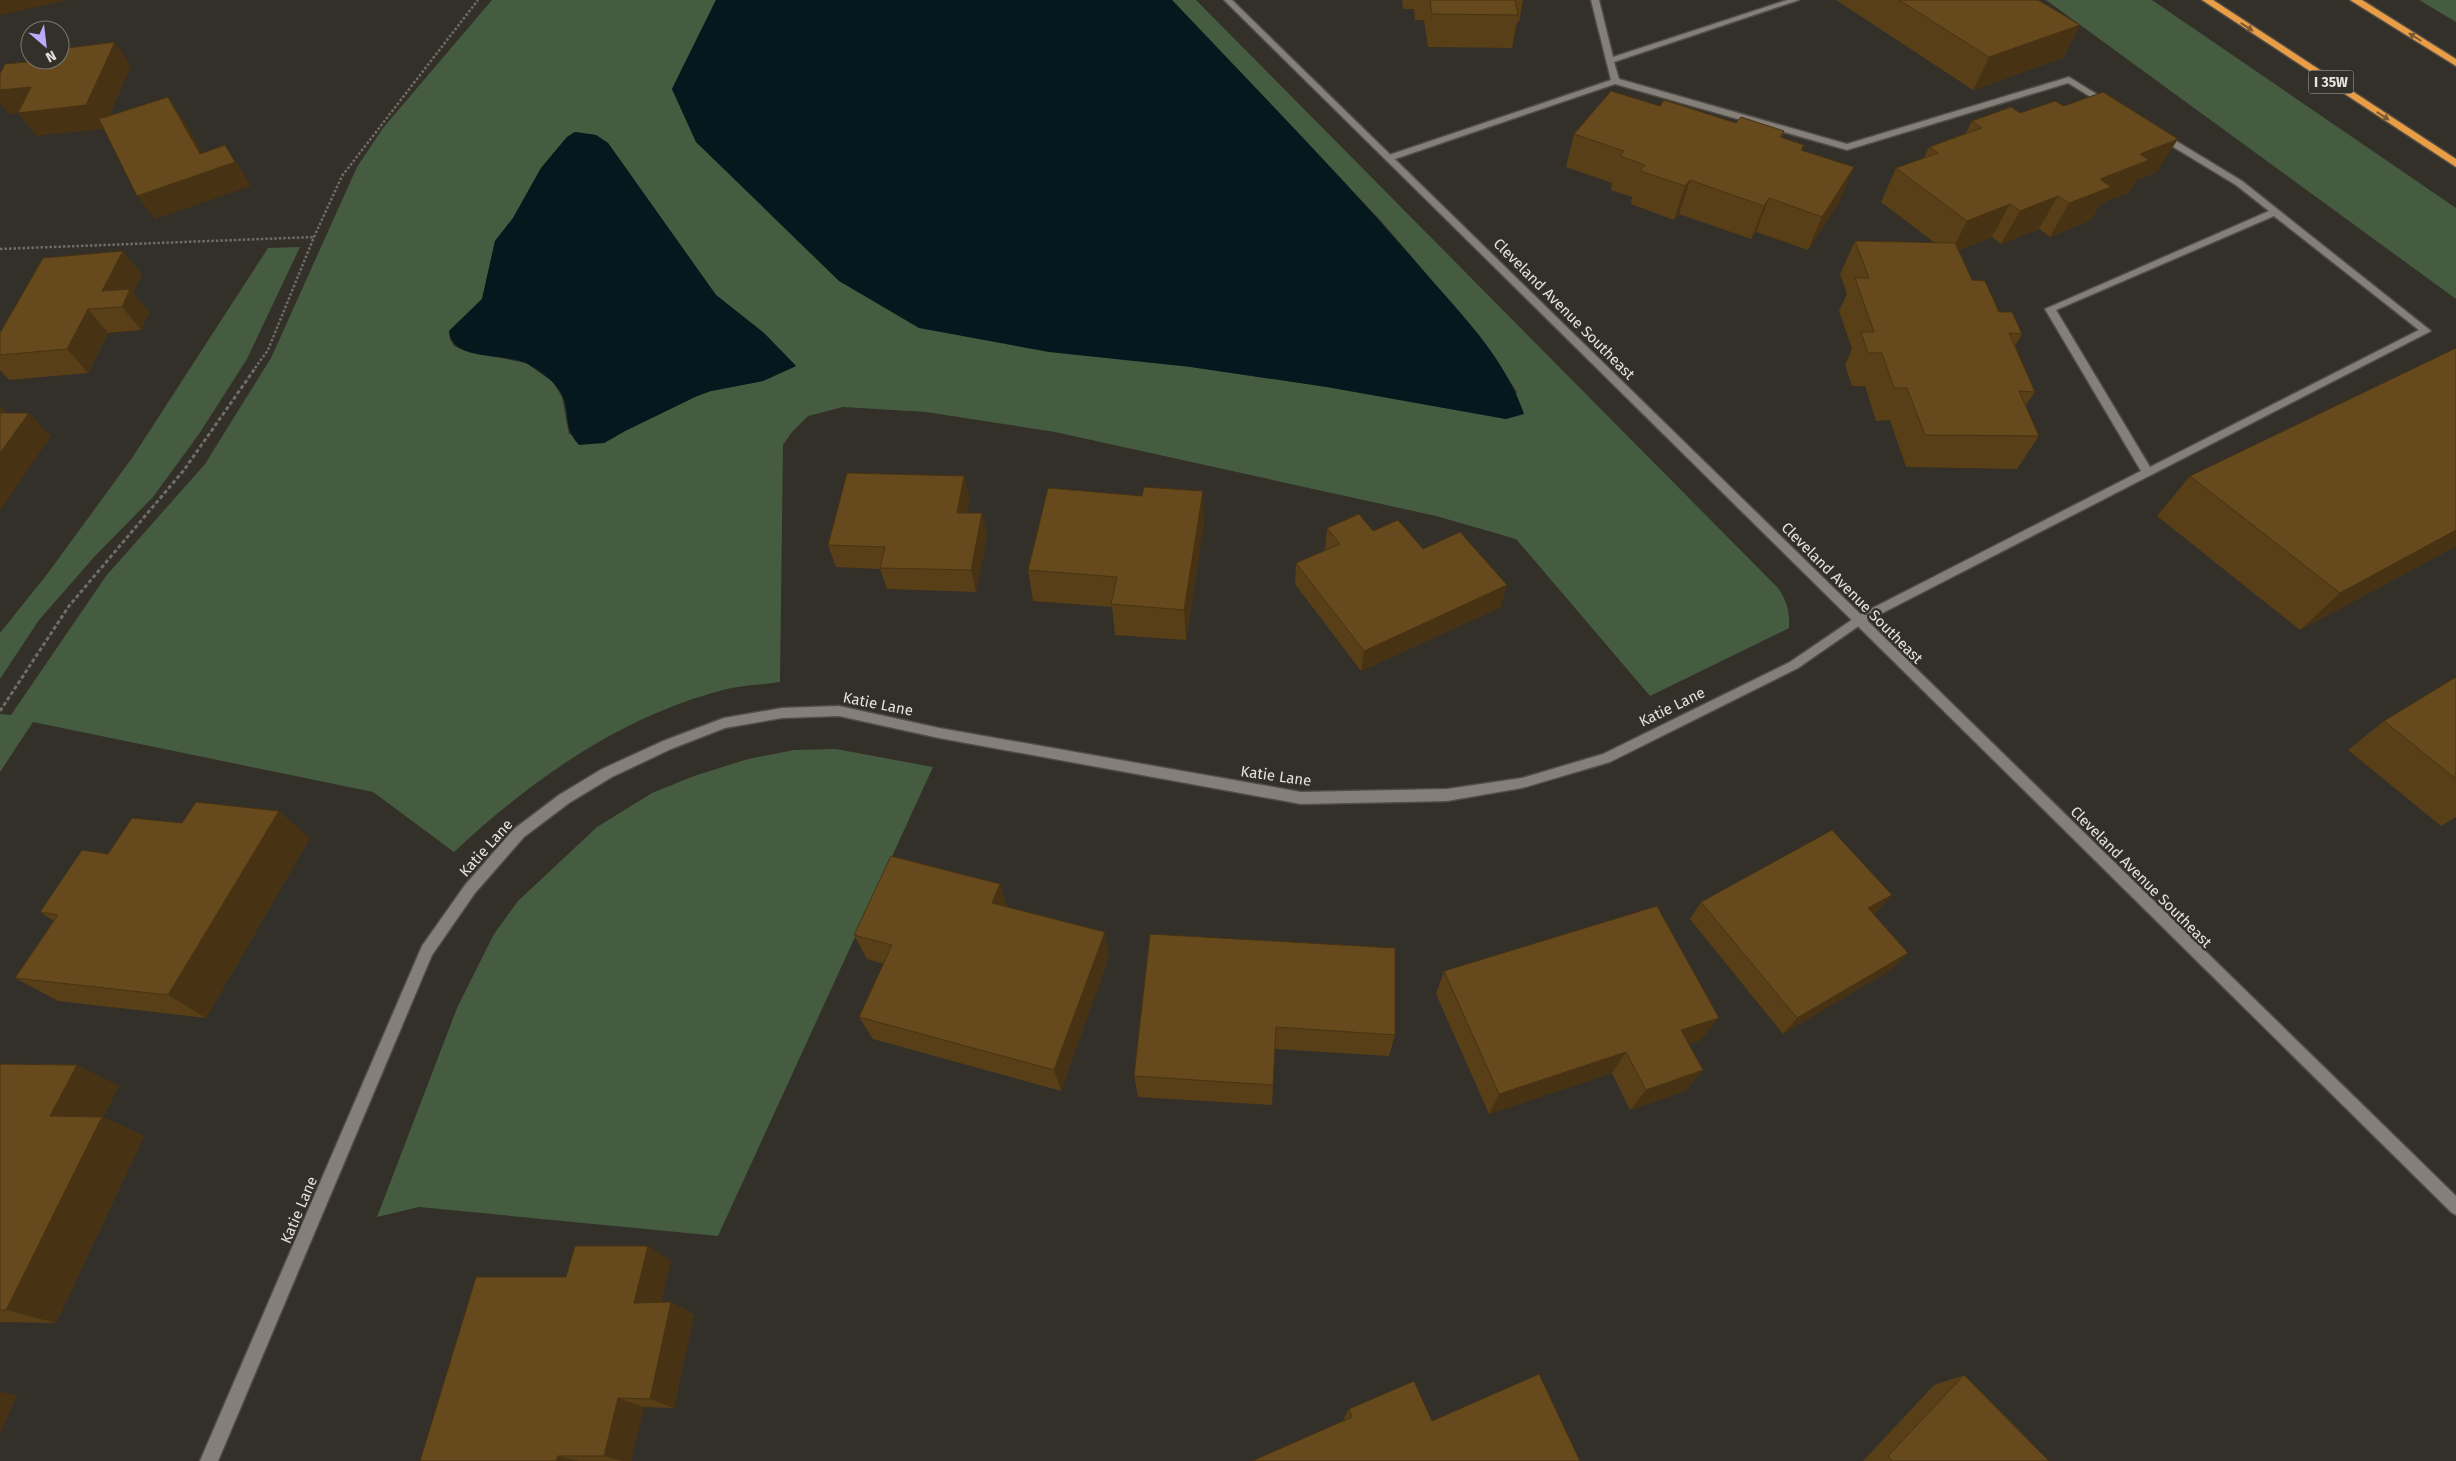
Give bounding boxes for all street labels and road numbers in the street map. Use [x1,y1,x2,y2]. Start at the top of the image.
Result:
road number: I 35W [2308,70,2354,94]
street label: Cleveland Avenue Southeast [1490,235,1639,384]
street label: Cleveland Avenue Southeast [1778,519,1927,668]
street label: Katie Lane [1636,683,1708,731]
street label: Katie Lane [841,688,915,720]
street label: Katie Lane [1240,762,1312,790]
street label: Cleveland Avenue Southeast [2067,803,2216,952]
street label: Katie Lane [456,816,516,880]
street label: Katie Lane [277,1174,321,1246]

